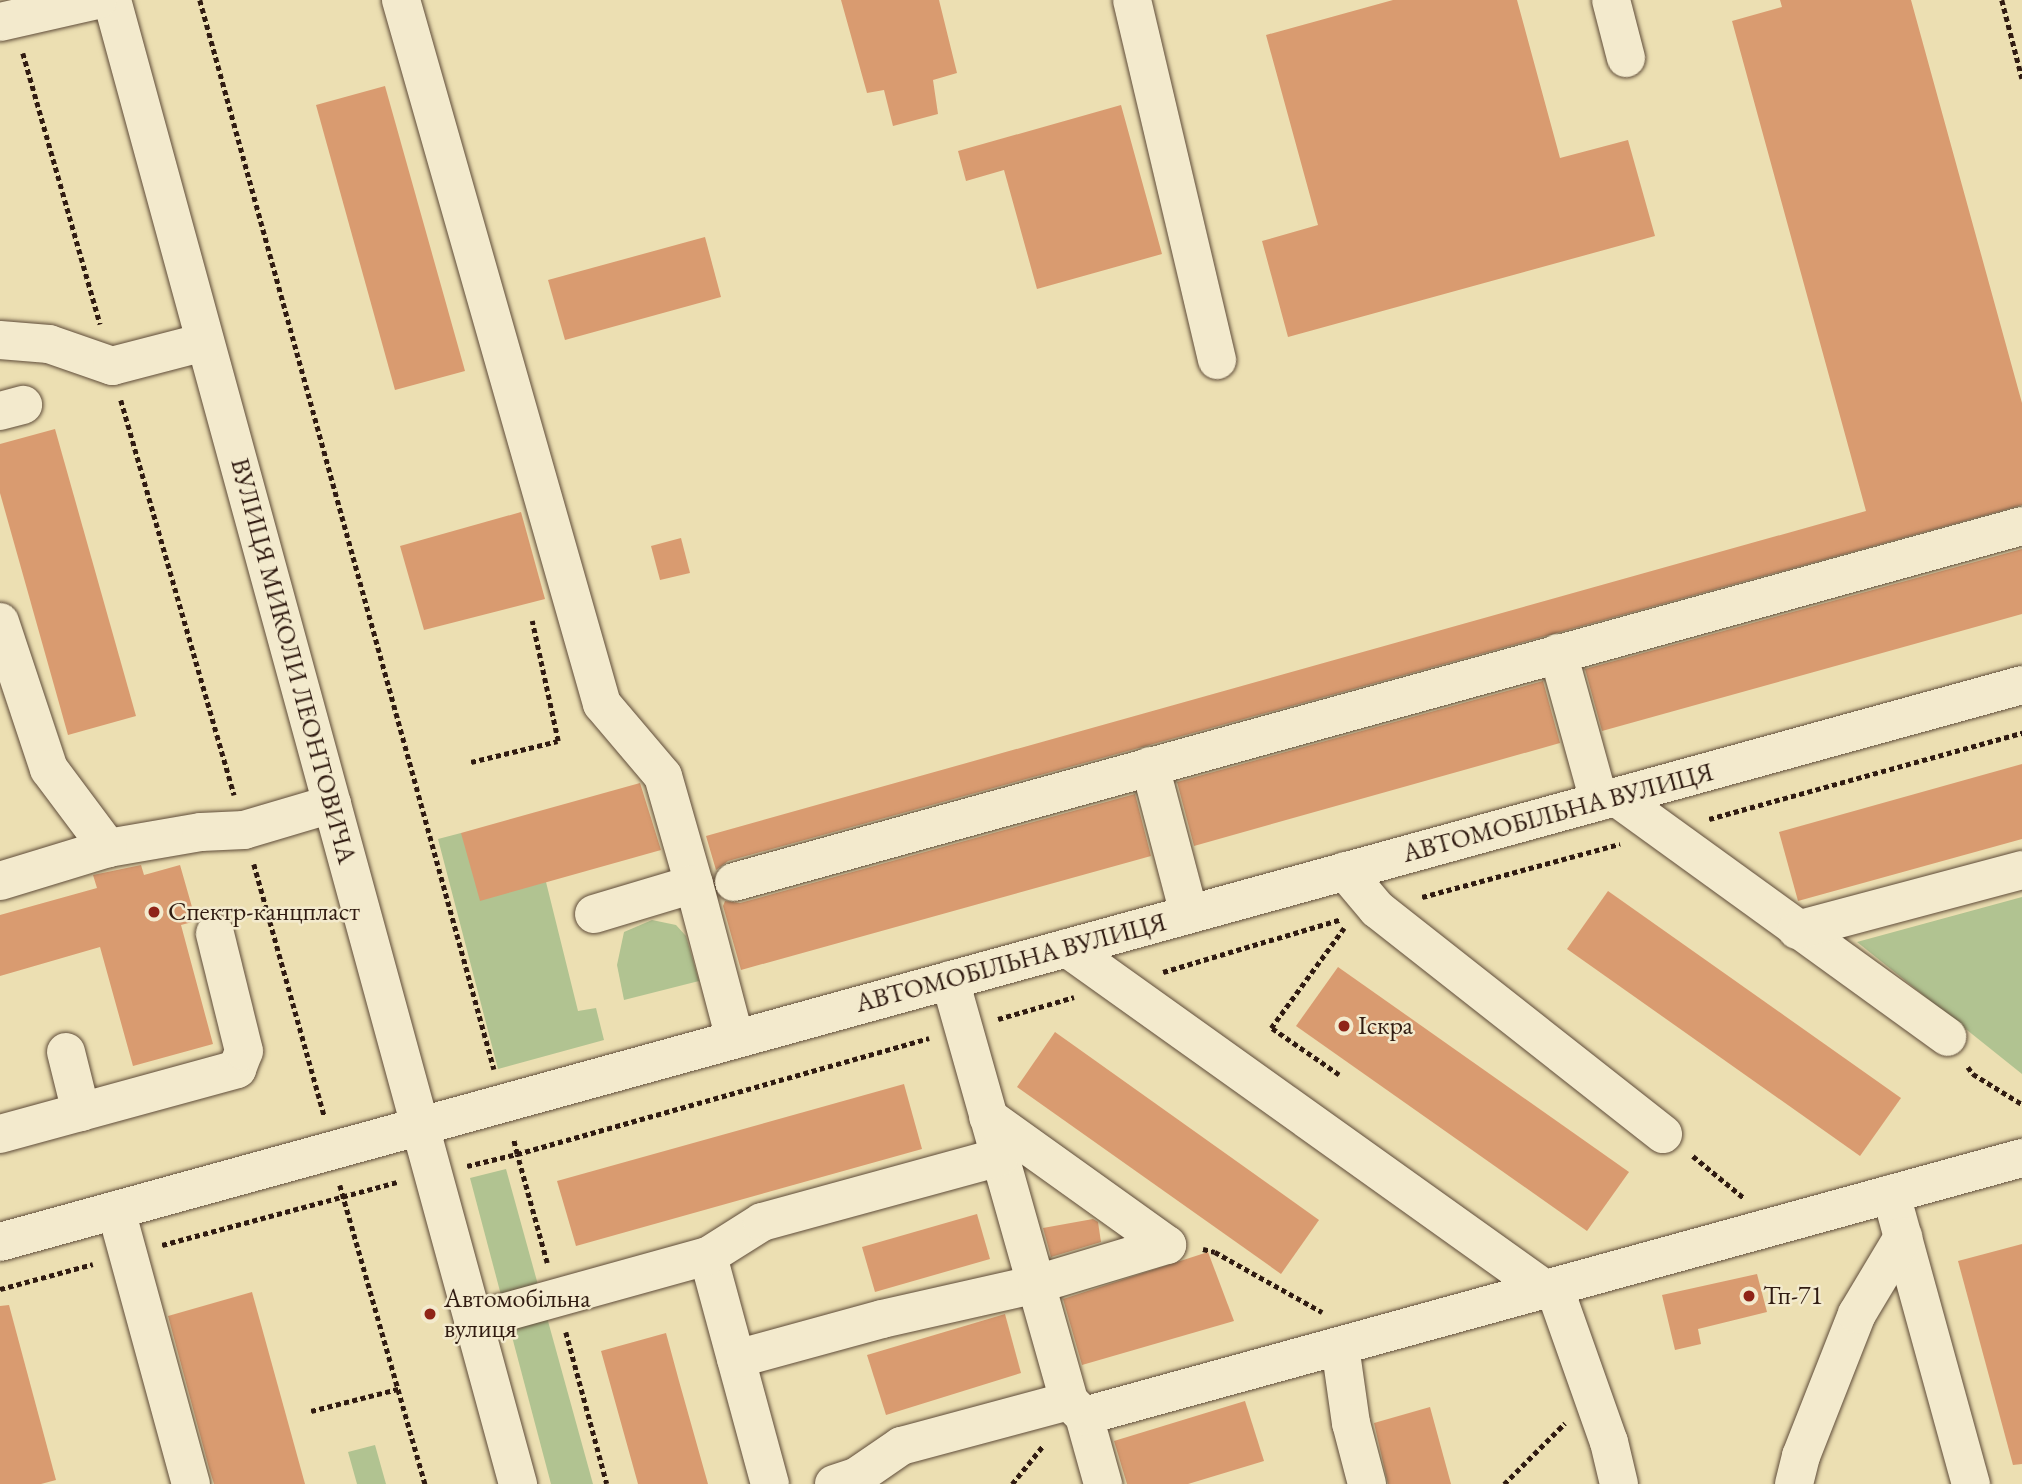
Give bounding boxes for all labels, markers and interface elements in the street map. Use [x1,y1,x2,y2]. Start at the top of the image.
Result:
street label: ВУЛИЦЯ МИКОЛИ ЛЕОНТОВИЧА [224,455,362,867]
street label: АВТОМОБІЛЬНА ВУЛИЦЯ [1399,756,1717,870]
place label: Спектр-канцпласт [168,896,360,928]
marker: Спектр-канцпласт [146,904,162,920]
street label: АВТОМОБІЛЬНА ВУЛИЦЯ [852,906,1170,1020]
place label: Іскра [1358,1010,1413,1042]
marker: Іскра [1336,1018,1352,1034]
place label: Тп-71 [1763,1280,1823,1312]
place label: Автомобільна вулиця [444,1283,591,1344]
marker: Тп-71 [1741,1288,1757,1304]
marker: Автомобільна вулиця [422,1306,438,1322]

